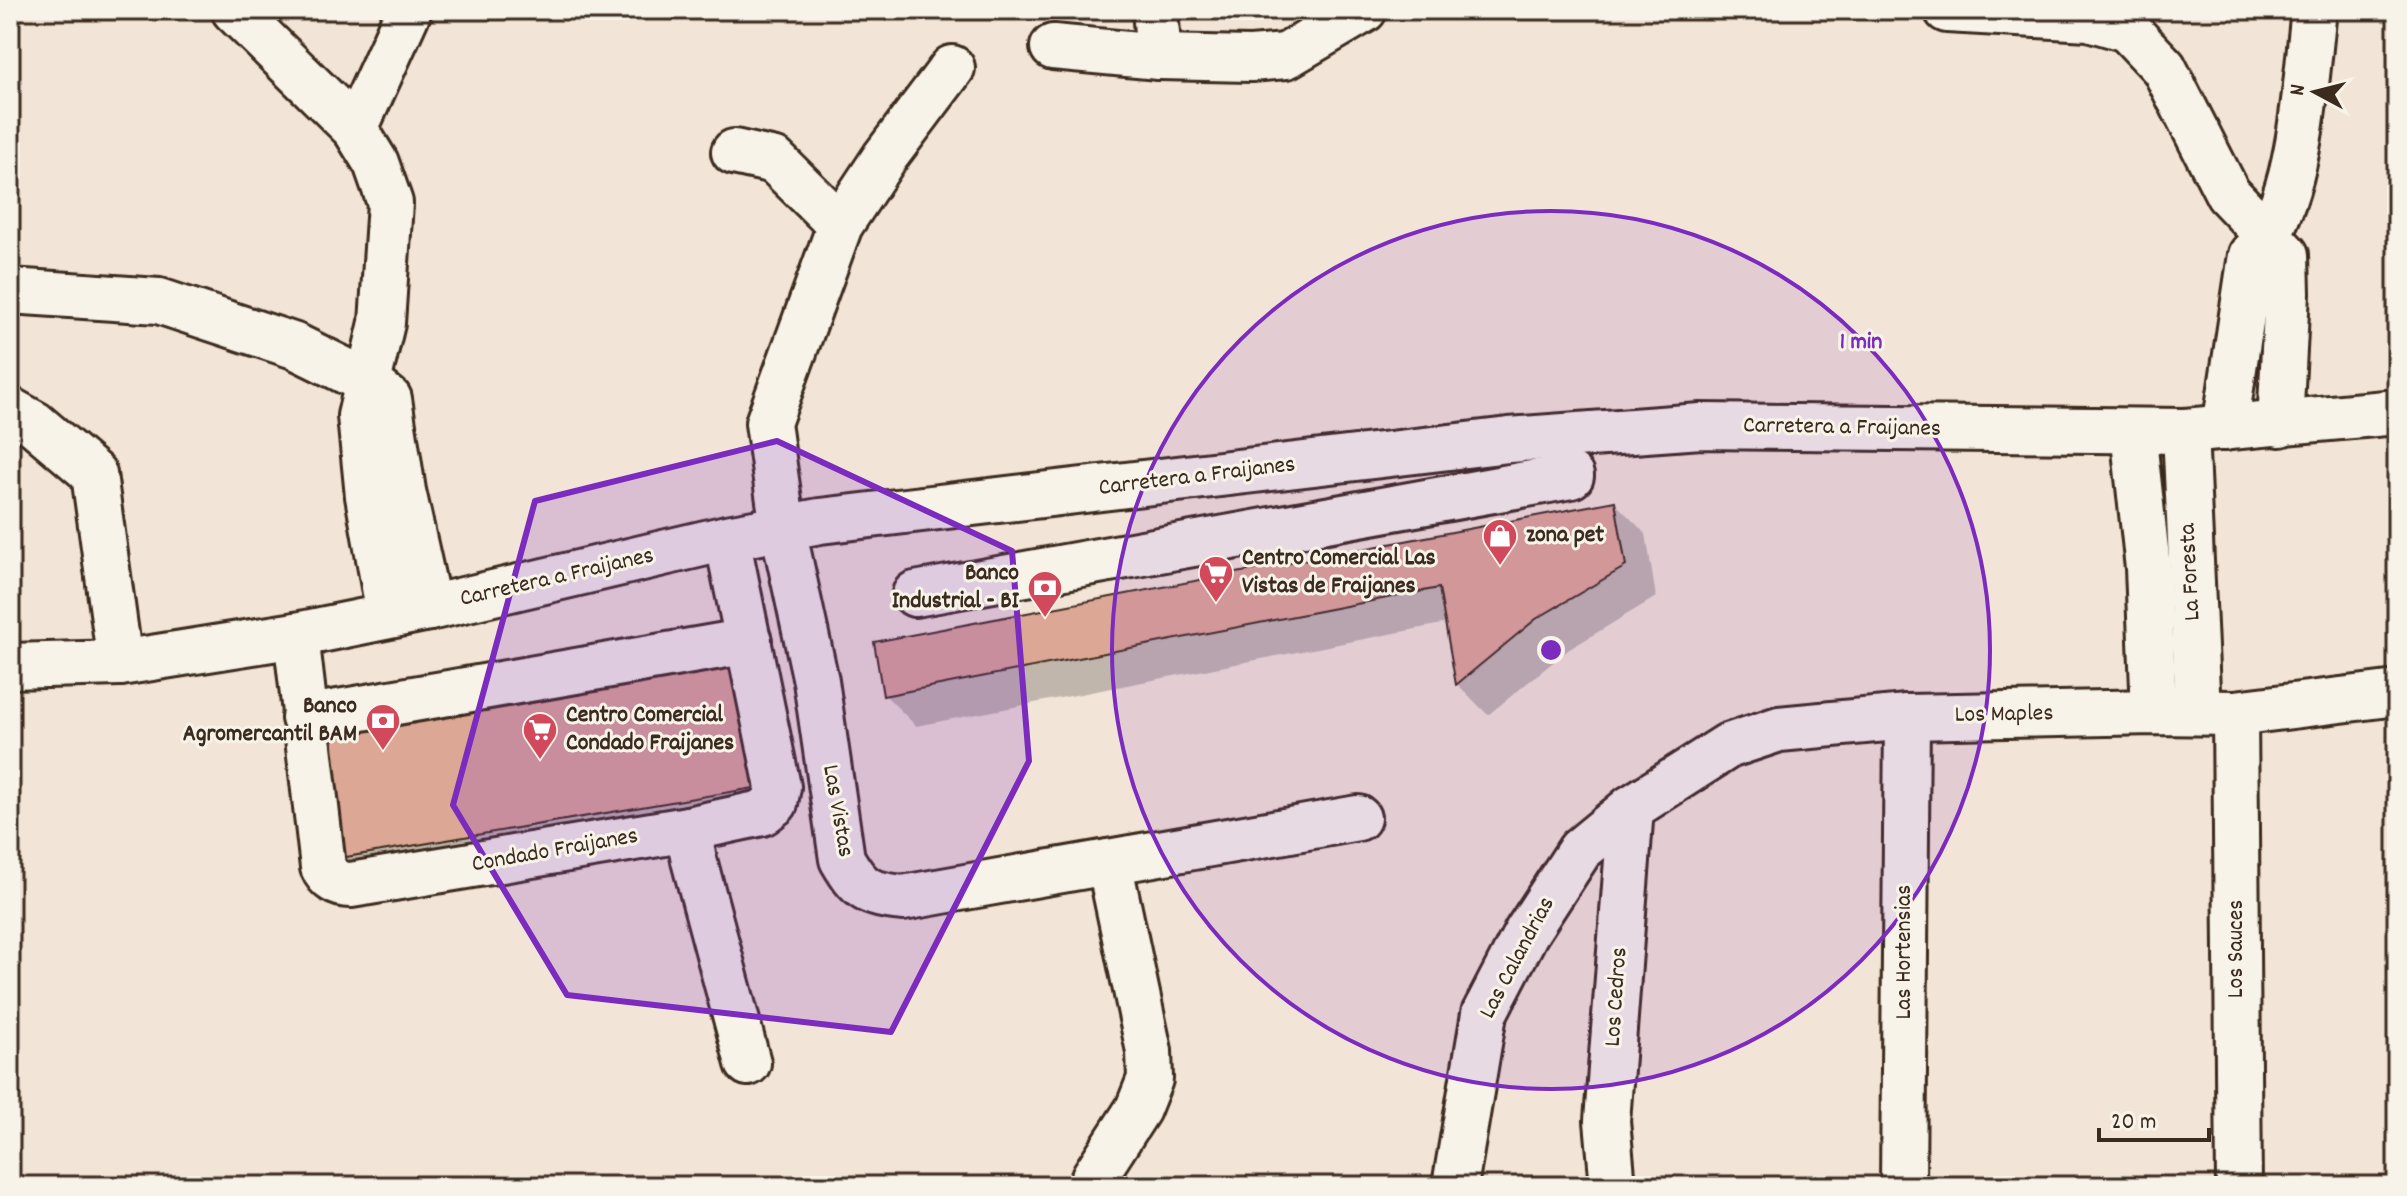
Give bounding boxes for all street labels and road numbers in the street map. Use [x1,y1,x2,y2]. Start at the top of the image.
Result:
street label: Carretera a Fraijanes [1743,409,1941,447]
street label: Carretera a Fraijanes [1097,448,1297,506]
street label: La Foresta [2171,522,2211,622]
street label: Carretera a Fraijanes [457,539,657,617]
street label: Los Maples [1954,697,2054,733]
street label: Las Vistas [812,762,862,860]
street label: Condado Fraijanes [469,820,641,882]
street label: Las Hortensias [1888,885,1922,1019]
street label: Las Calandrias [1472,891,1564,1025]
street label: Los Sauces [2220,900,2254,998]
street label: Los Cedros [1597,946,1637,1048]

